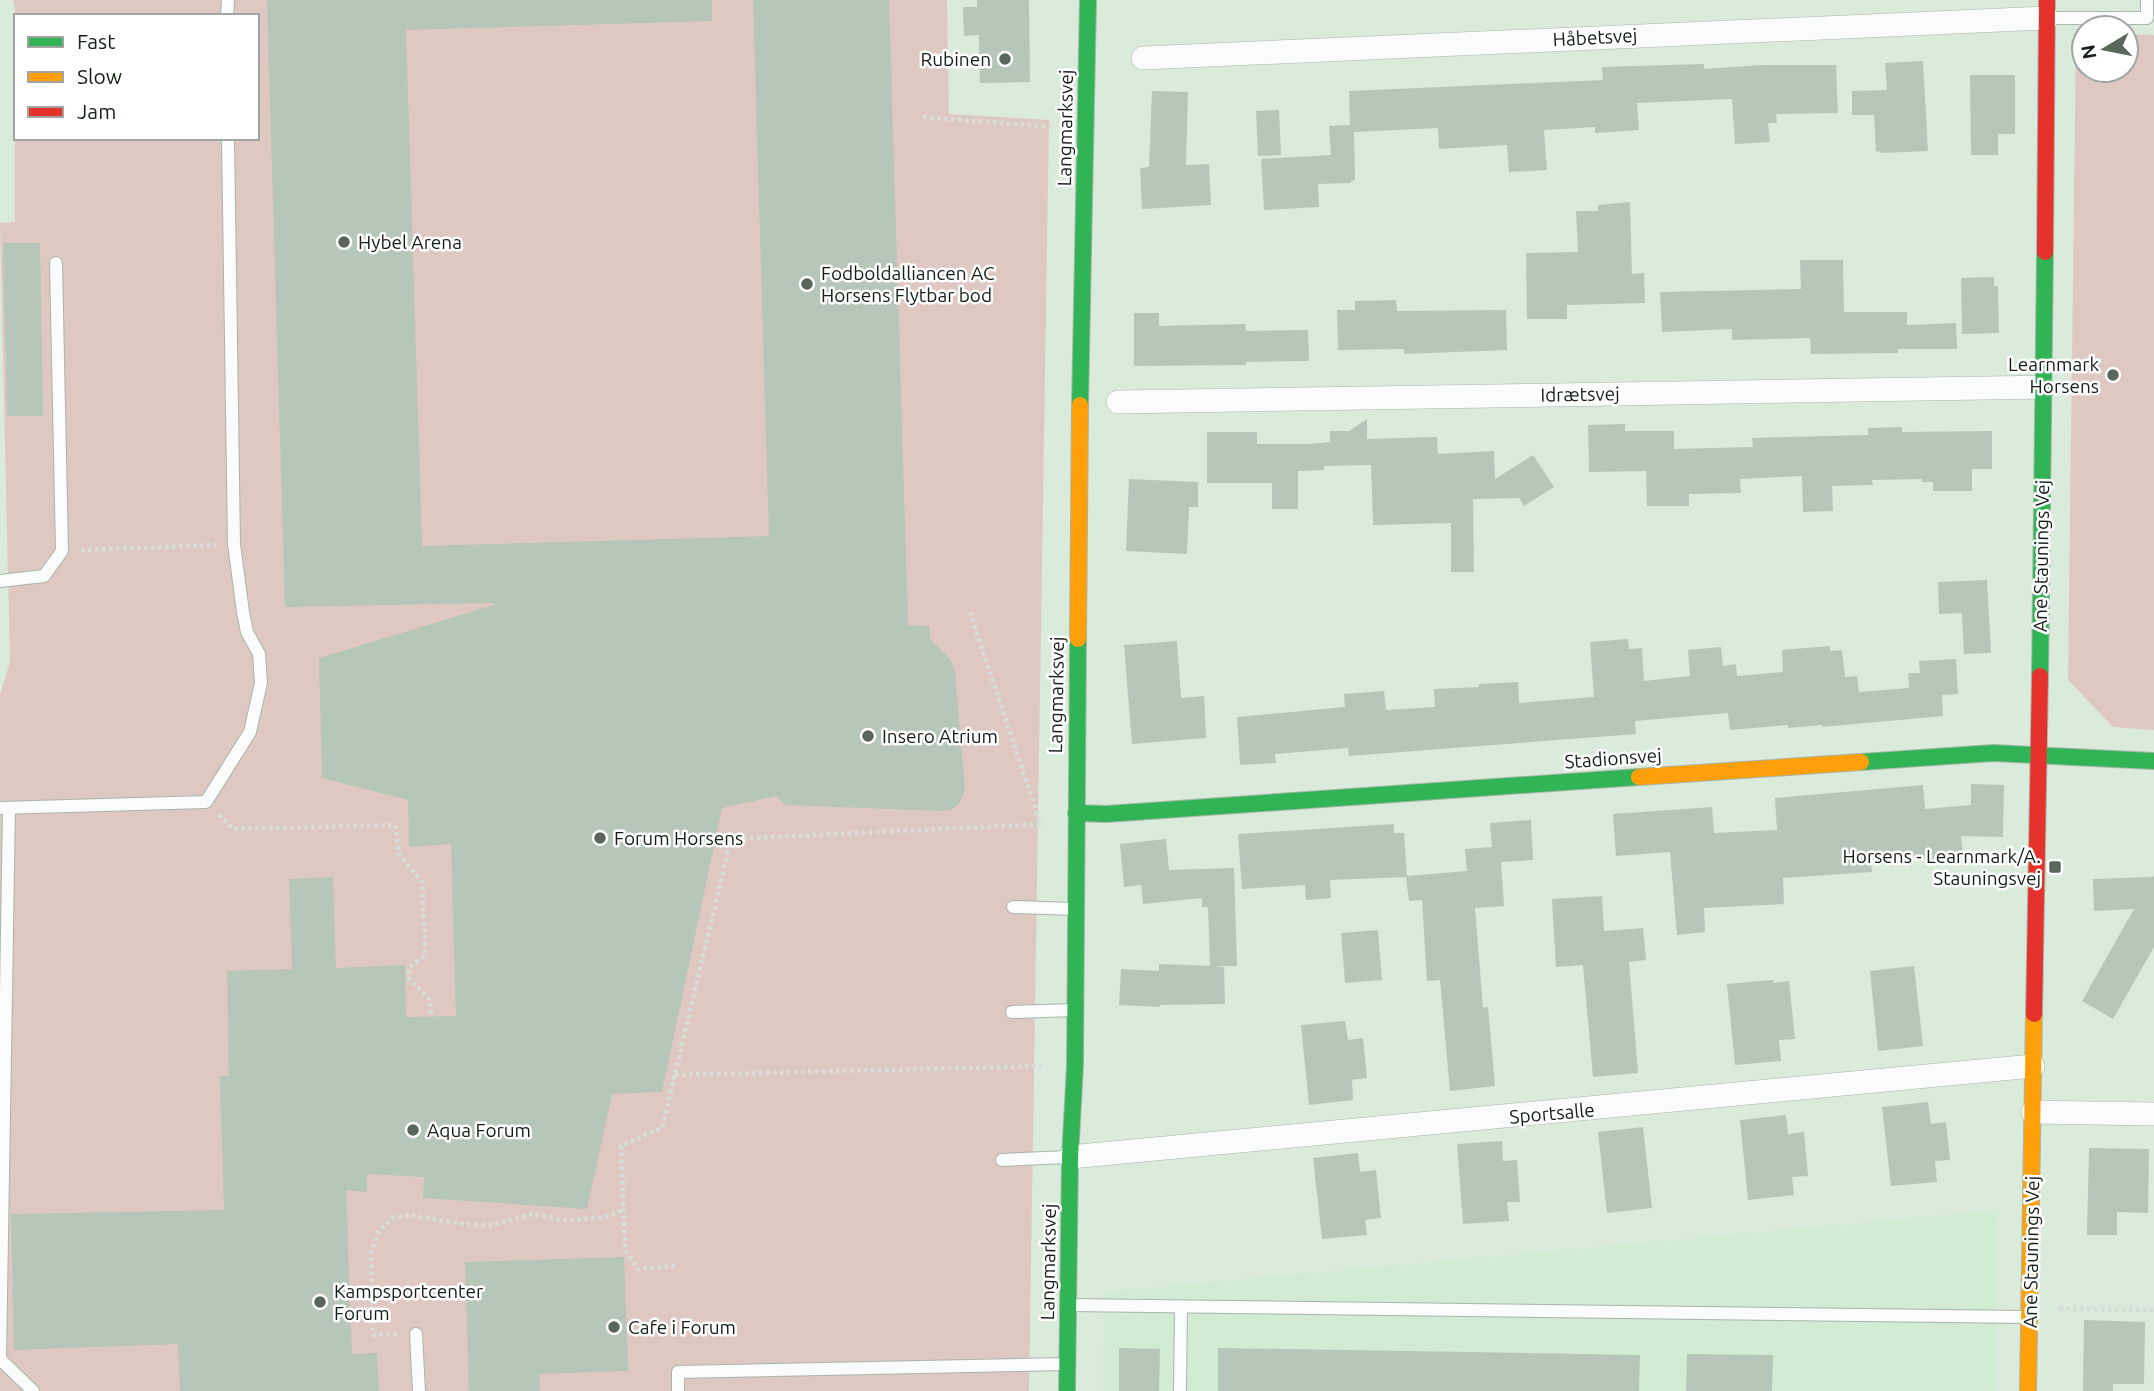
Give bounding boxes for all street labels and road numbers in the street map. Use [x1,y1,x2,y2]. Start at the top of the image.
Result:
street label: Håbetsvej [1552,24,1638,50]
street label: Langmarksvej [1053,69,1077,187]
street label: Idrætsvej [1540,382,1620,406]
street label: Ane Staunings Vej [2029,480,2053,632]
street label: Langmarksvej [1044,636,1068,754]
street label: Stadionsvej [1564,744,1662,772]
street label: Sportsalle [1509,1098,1595,1128]
street label: Ane Staunings Vej [2019,1176,2043,1328]
street label: Langmarksvej [1036,1203,1060,1321]

